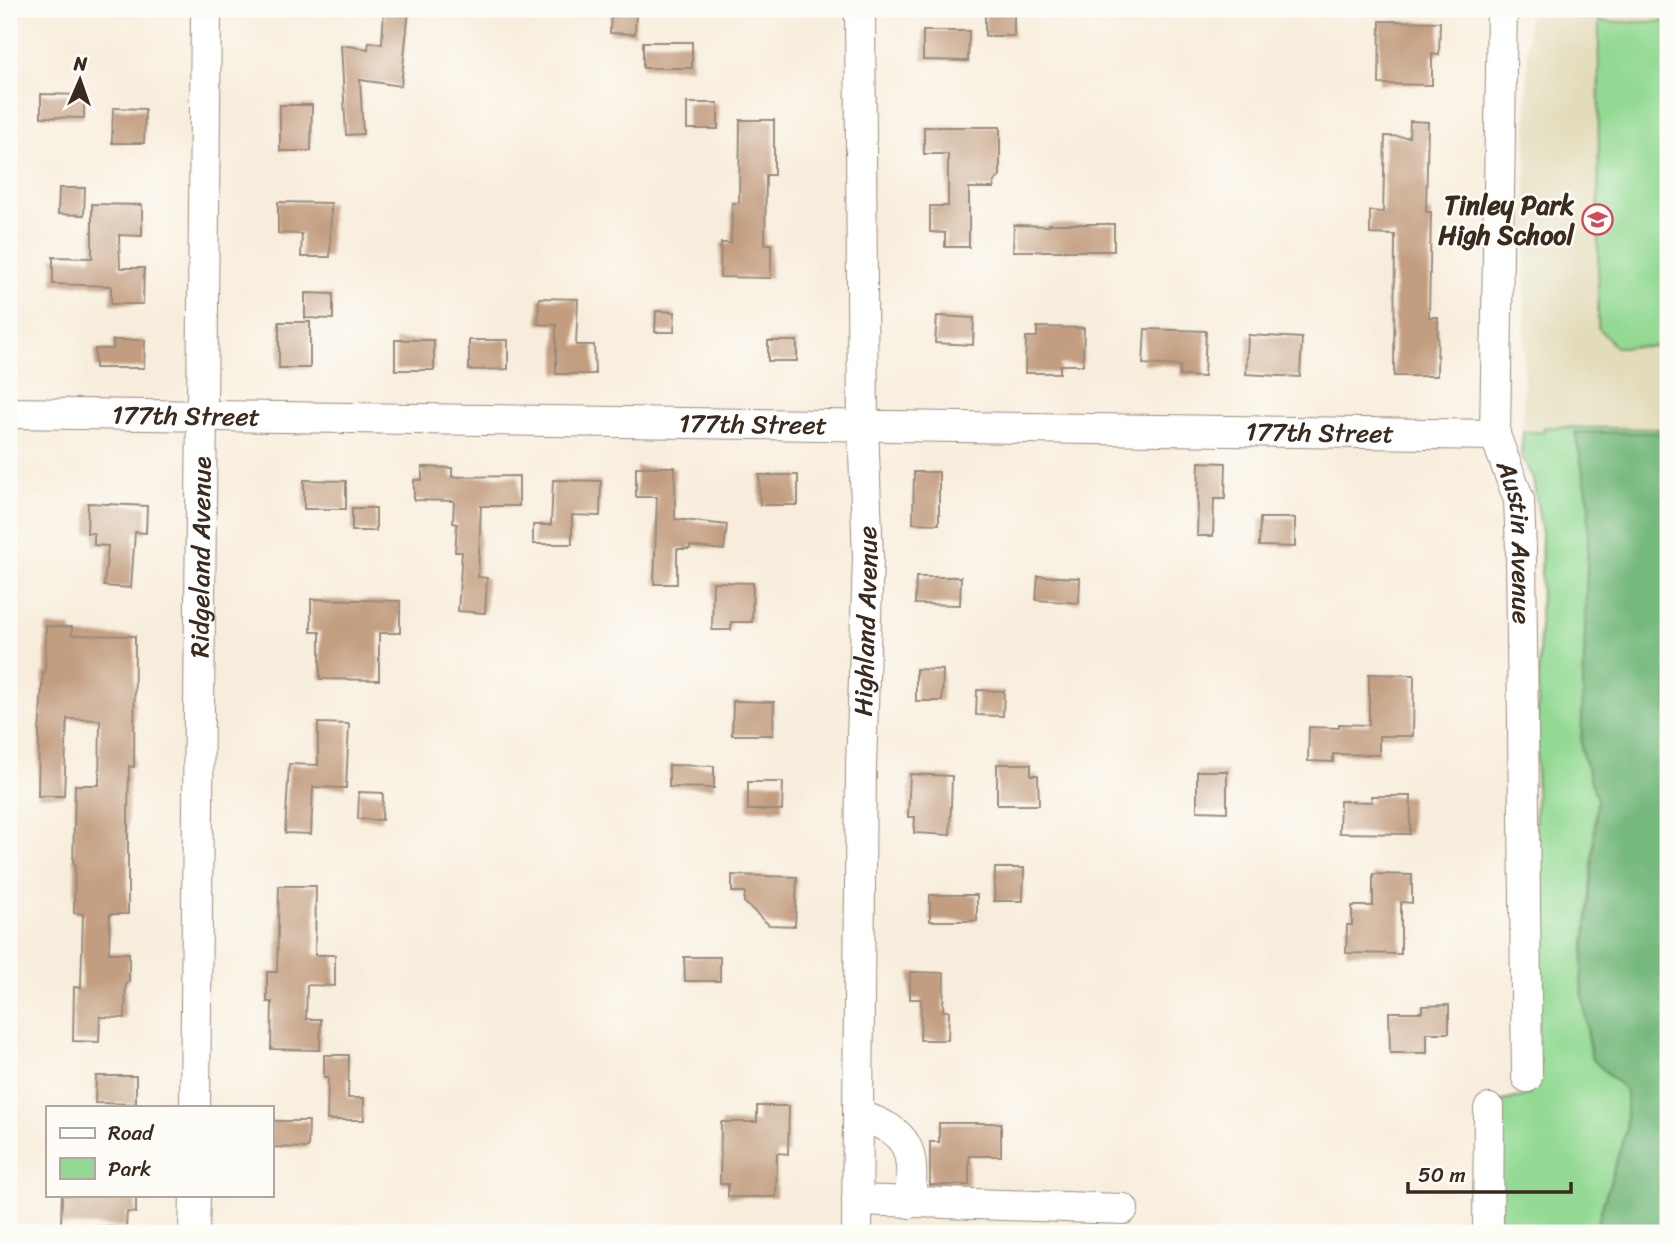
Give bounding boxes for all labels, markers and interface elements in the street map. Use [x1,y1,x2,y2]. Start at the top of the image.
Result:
north arrow [46,46,116,116]
text: N [72,47,89,80]
place label: Tinley Park High School [1438,182,1576,258]
school or university icon: Tinley Park High School [1580,203,1614,237]
street label: 177th Street [112,392,260,440]
street label: 177th Street [678,400,827,448]
street label: 177th Street [1245,408,1394,457]
street label: Austin Avenue [1483,453,1545,625]
street label: Ridgeland Avenue [177,456,225,658]
street label: Highland Avenue [840,525,891,717]
legend [46,1106,273,1196]
text: Road [108,1114,155,1152]
text: Park [108,1150,151,1188]
scale bar [1408,1151,1570,1195]
text: 50 m [1418,1156,1466,1194]

